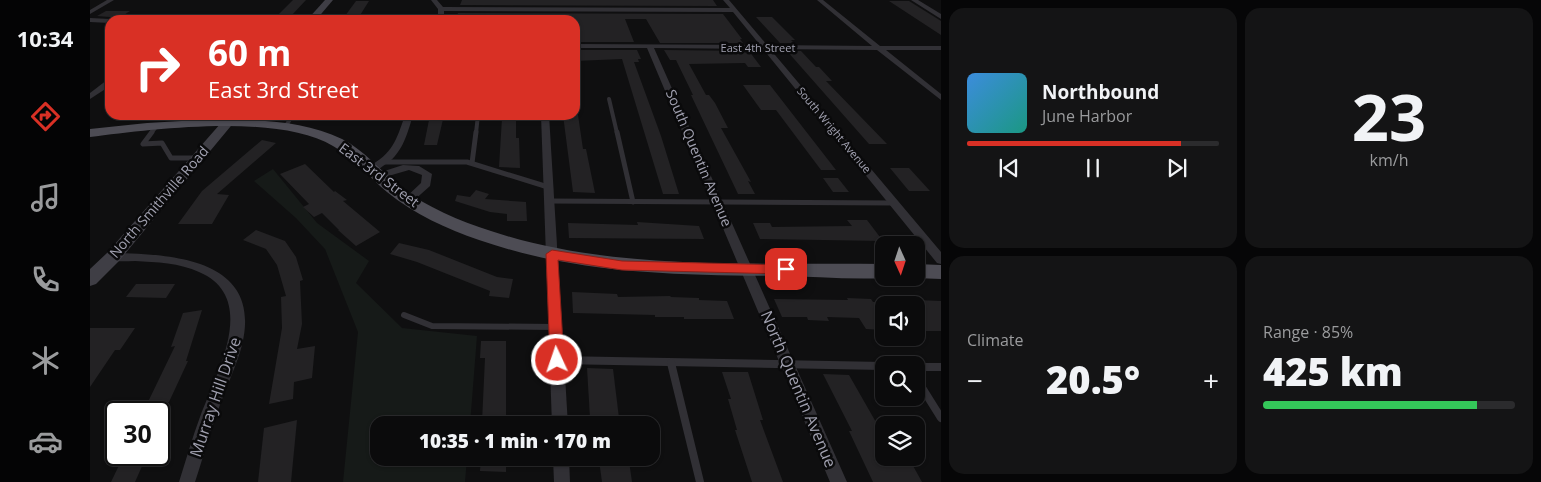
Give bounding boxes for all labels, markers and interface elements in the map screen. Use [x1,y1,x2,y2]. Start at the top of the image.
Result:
text: 10:34 [17,23,73,53]
text: 60 m [208,29,291,76]
icon: right [125,35,190,100]
street label: East 4th Street [721,40,795,55]
text: 23 [1352,72,1426,160]
text: East 3rd Street [208,74,359,104]
text: Northbound [1042,79,1159,105]
street label: South Wright Avenue [794,83,875,176]
street label: South Quentin Avenue [662,86,737,229]
icon: directions [28,99,63,134]
text: June Harbor [1042,105,1132,127]
street label: East 3rd Street [335,138,423,211]
street label: North Smithville Road [105,142,212,262]
text: km/h [1370,149,1408,171]
icon: previous [995,154,1023,182]
icon: pause [1079,154,1107,182]
icon: next [1163,154,1191,182]
icon: music [28,180,63,215]
north arrow [875,236,925,286]
map controls [875,236,925,466]
pin [765,248,807,290]
icon: arrive [772,255,800,283]
icon: phone [28,262,63,297]
button: sound [875,296,925,346]
street label: North Quentin Avenue [756,307,842,471]
text: Range · 85% [1263,321,1353,343]
text: Climate [967,329,1024,351]
position arrow [530,333,582,385]
street label: Murray Hill Drive [184,334,246,460]
icon: climate [28,343,63,378]
text: 425 km [1263,345,1403,397]
text: 20.5° [1046,353,1140,405]
button: search [875,356,925,406]
text: − [967,361,983,399]
text: + [1203,361,1219,399]
speed limit sign: 30 [105,401,170,466]
button: layers [875,416,925,466]
icon: car [28,424,63,459]
text: 10:35 · 1 min · 170 m [419,428,611,454]

